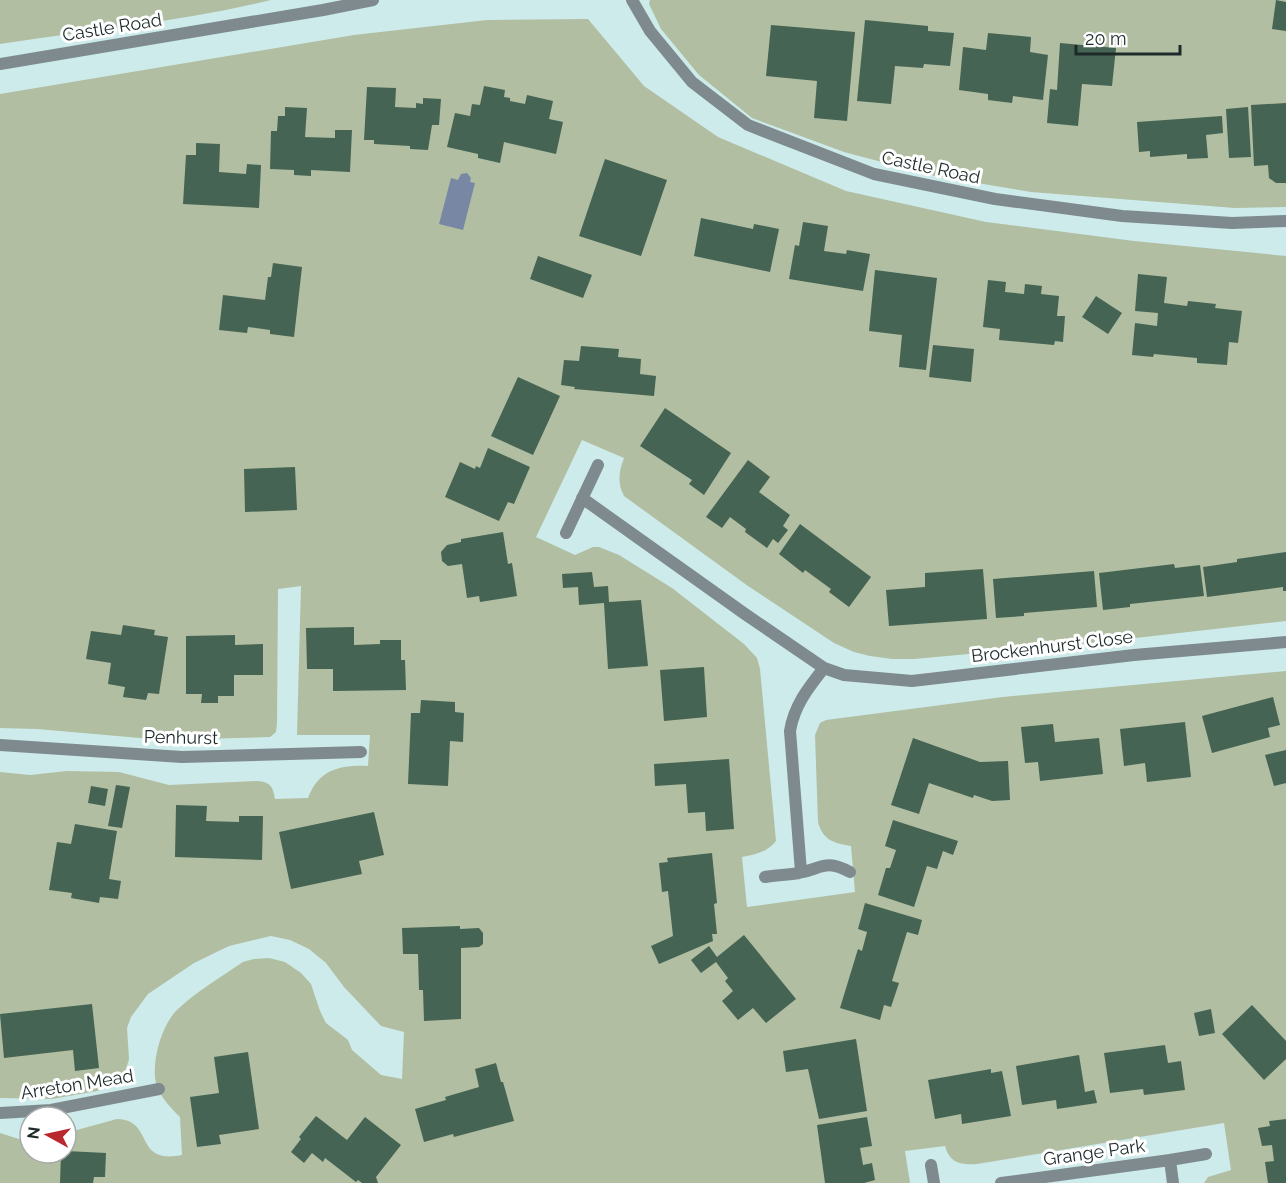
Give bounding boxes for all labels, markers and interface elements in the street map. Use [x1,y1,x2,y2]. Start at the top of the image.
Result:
street label: Castle Road [61,9,163,45]
scale bar [1076,18,1180,56]
text: 20 m [1085,28,1127,49]
street label: Castle Road [880,146,982,188]
street label: Brockenhurst Close [970,626,1134,666]
street label: Penhurst [144,726,218,748]
street label: Arreton Mead [19,1065,135,1103]
north arrow [18,1105,78,1165]
text: N [23,1126,44,1140]
street label: Grange Park [1042,1134,1147,1170]

